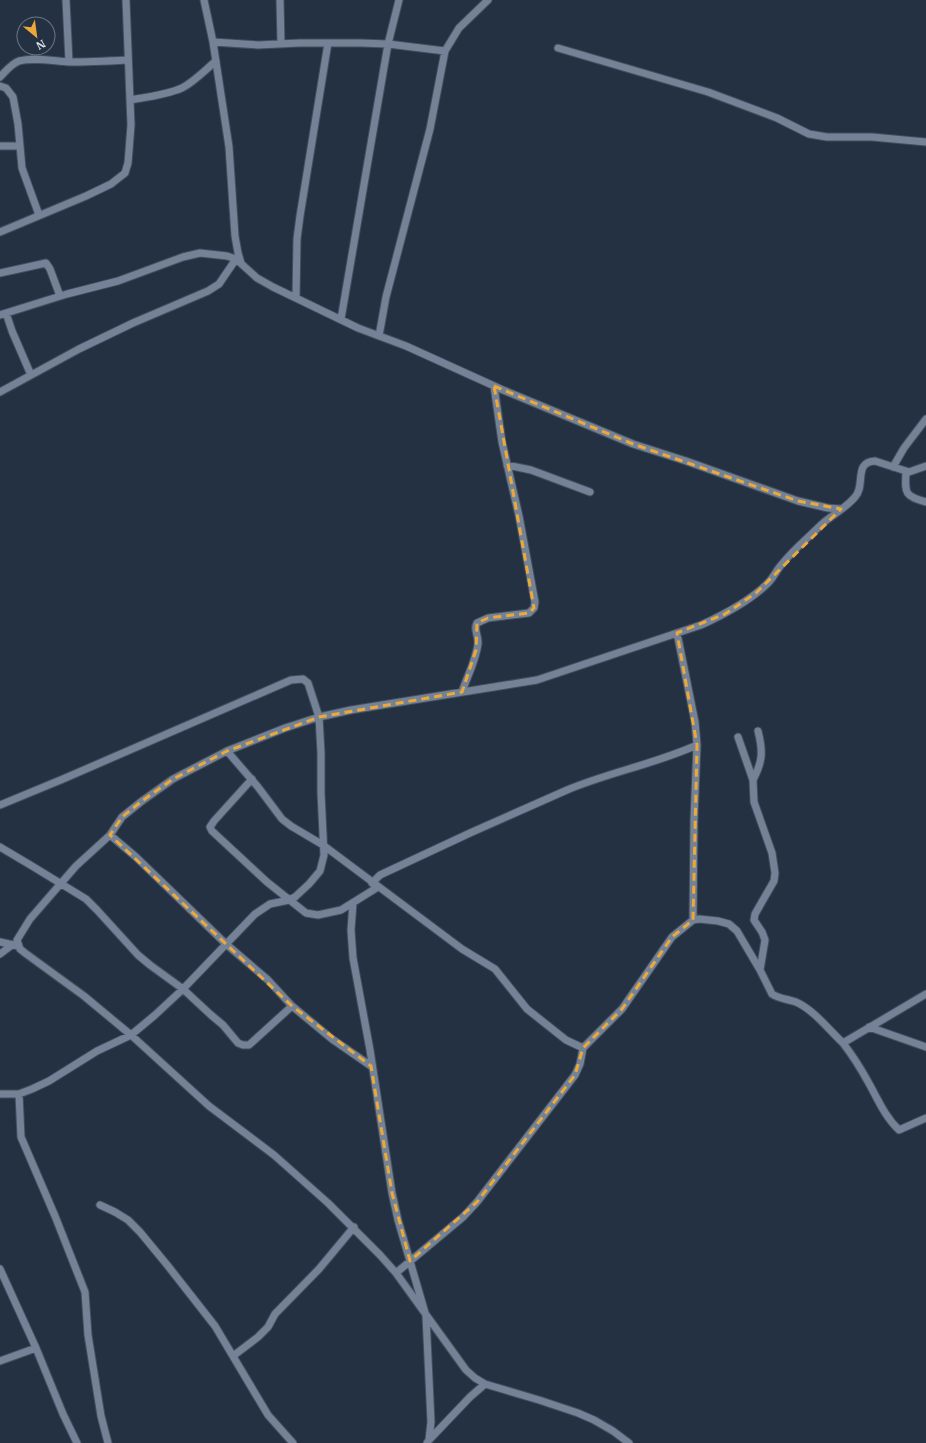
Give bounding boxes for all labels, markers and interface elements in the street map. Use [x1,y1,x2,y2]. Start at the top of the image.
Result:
north arrow [16,16,56,56]
text: N [33,37,48,53]

